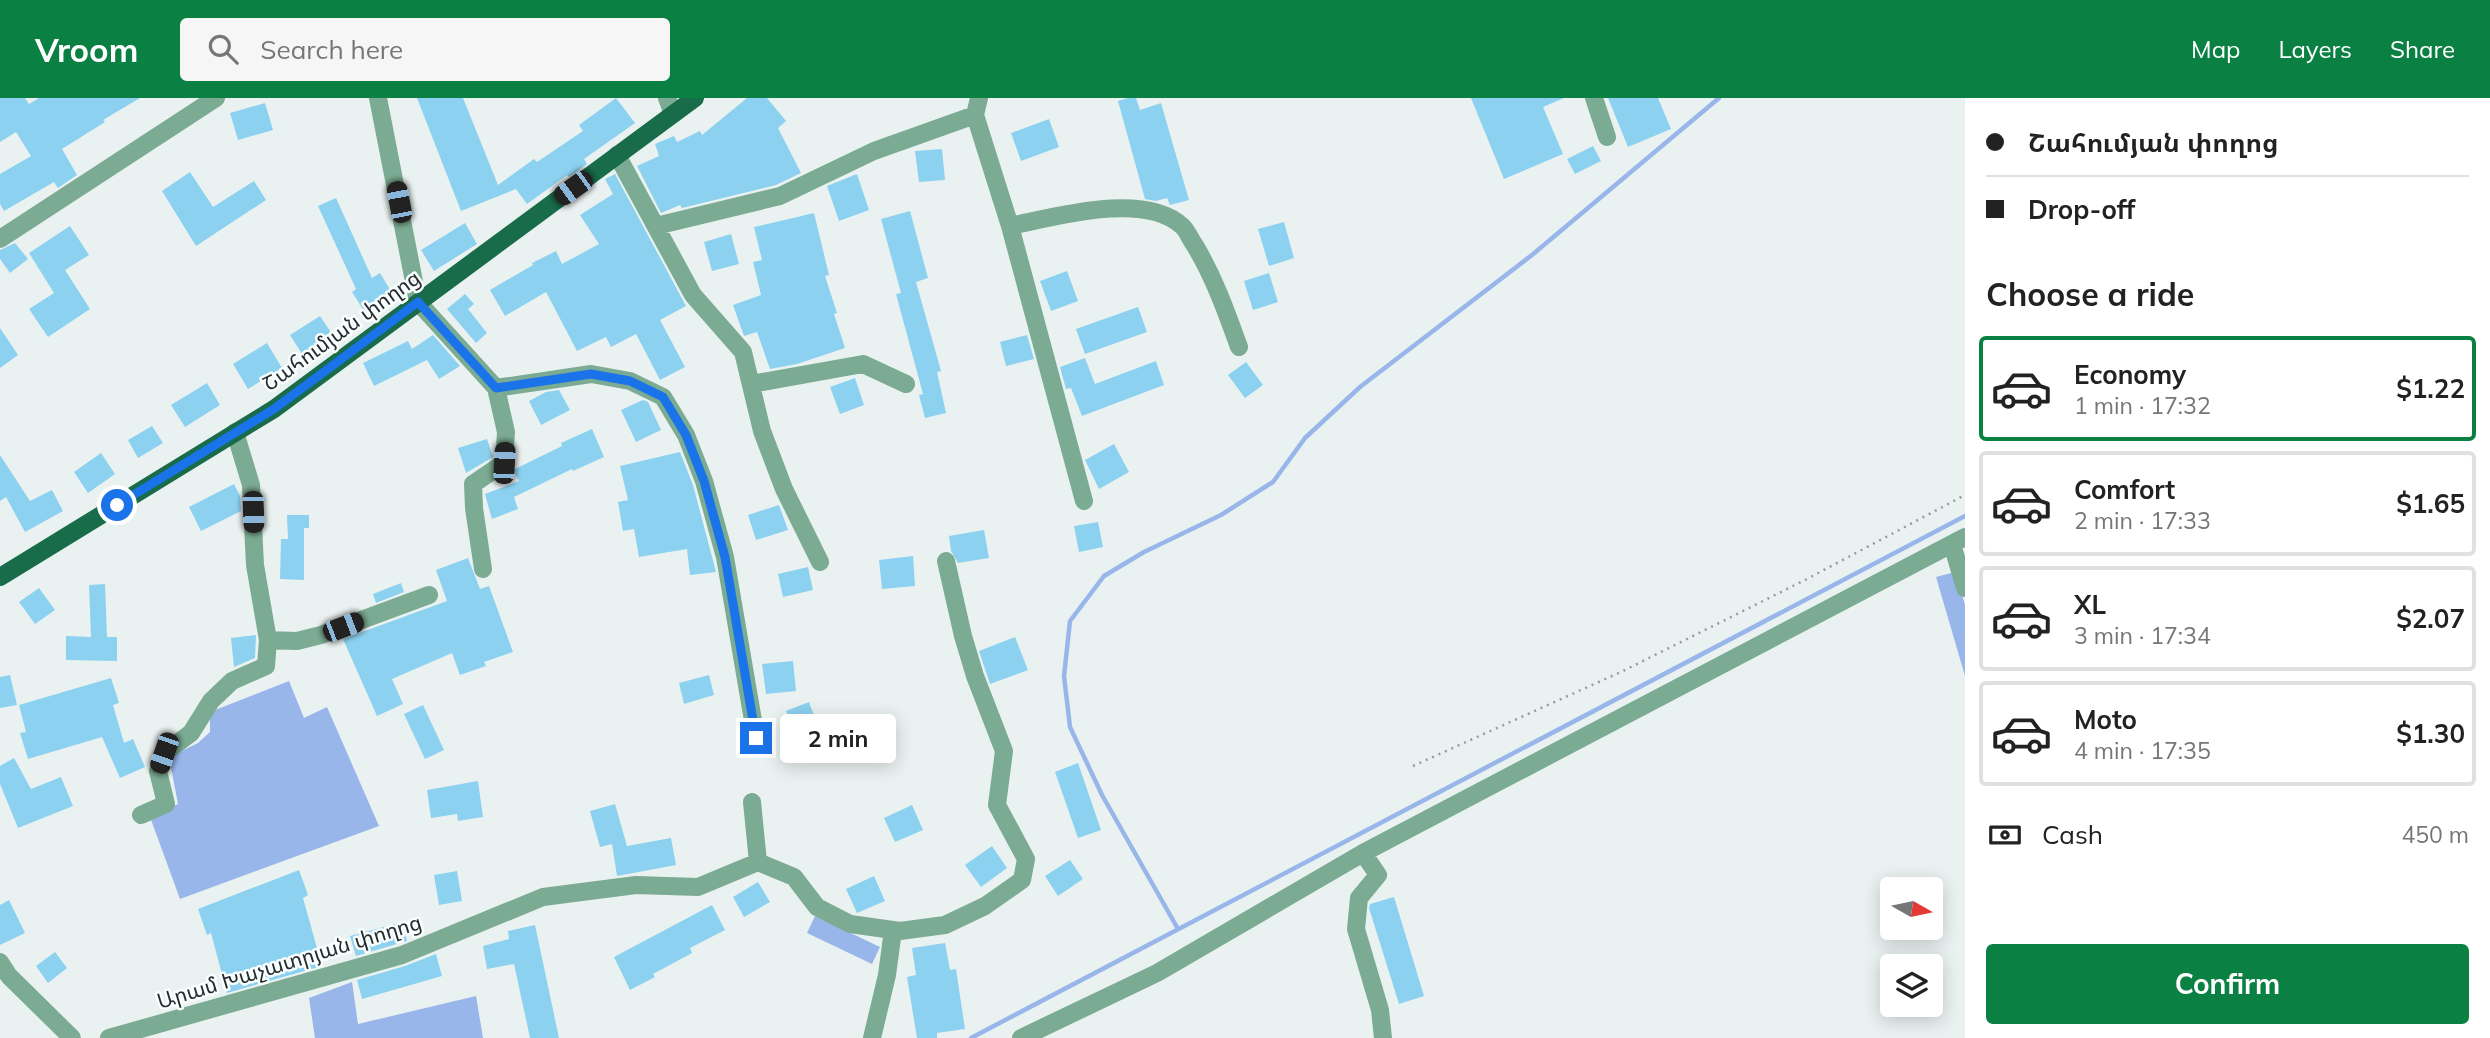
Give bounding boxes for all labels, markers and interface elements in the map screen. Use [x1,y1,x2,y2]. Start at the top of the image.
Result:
search box [180,18,670,81]
text: Vroom [35,29,138,70]
icon: search [204,30,242,68]
text: Search here [260,33,403,66]
text: Map [2191,34,2240,64]
text: Layers [2278,34,2352,64]
text: Share [2390,34,2455,64]
text: Շահումյան փողոց [2028,126,2279,159]
car [550,167,597,209]
car [385,179,414,225]
text: Drop-off [2028,193,2135,226]
street label: Շահումյան փողոց [257,264,425,396]
text: Choose a ride [1986,274,2194,314]
icon: car [1990,357,2053,420]
text: Economy [2074,358,2186,391]
text: $1.22 [2396,372,2465,405]
text: 1 min · 17:32 [2074,391,2211,420]
car [493,441,516,485]
icon: car [1990,472,2053,535]
text: Comfort [2074,473,2175,506]
text: $1.65 [2396,487,2465,520]
route start [101,489,133,521]
car [242,491,265,533]
text: 2 min · 17:33 [2074,506,2211,535]
icon: car [1990,587,2053,650]
text: XL [2074,588,2106,621]
text: $2.07 [2396,602,2465,635]
car [320,610,367,644]
text: 3 min · 17:34 [2074,621,2211,650]
icon: car [1990,702,2053,765]
text: Moto [2074,703,2137,736]
callout: 2 min [780,714,896,762]
text: $1.30 [2396,717,2465,750]
route end [740,722,772,754]
text: 2 min [808,724,868,753]
car [148,730,181,776]
text: 4 min · 17:35 [2074,736,2211,765]
icon: cash [1986,816,2024,854]
text: Cash [2042,818,2103,851]
text: 450 m [2401,820,2469,849]
north arrow [1880,877,1942,940]
map controls [1880,877,1943,1017]
street label: Արամ Խաչատրյան փողոց [154,908,424,1014]
button: Confirm [1986,944,2469,1024]
button: layers [1880,954,1943,1017]

